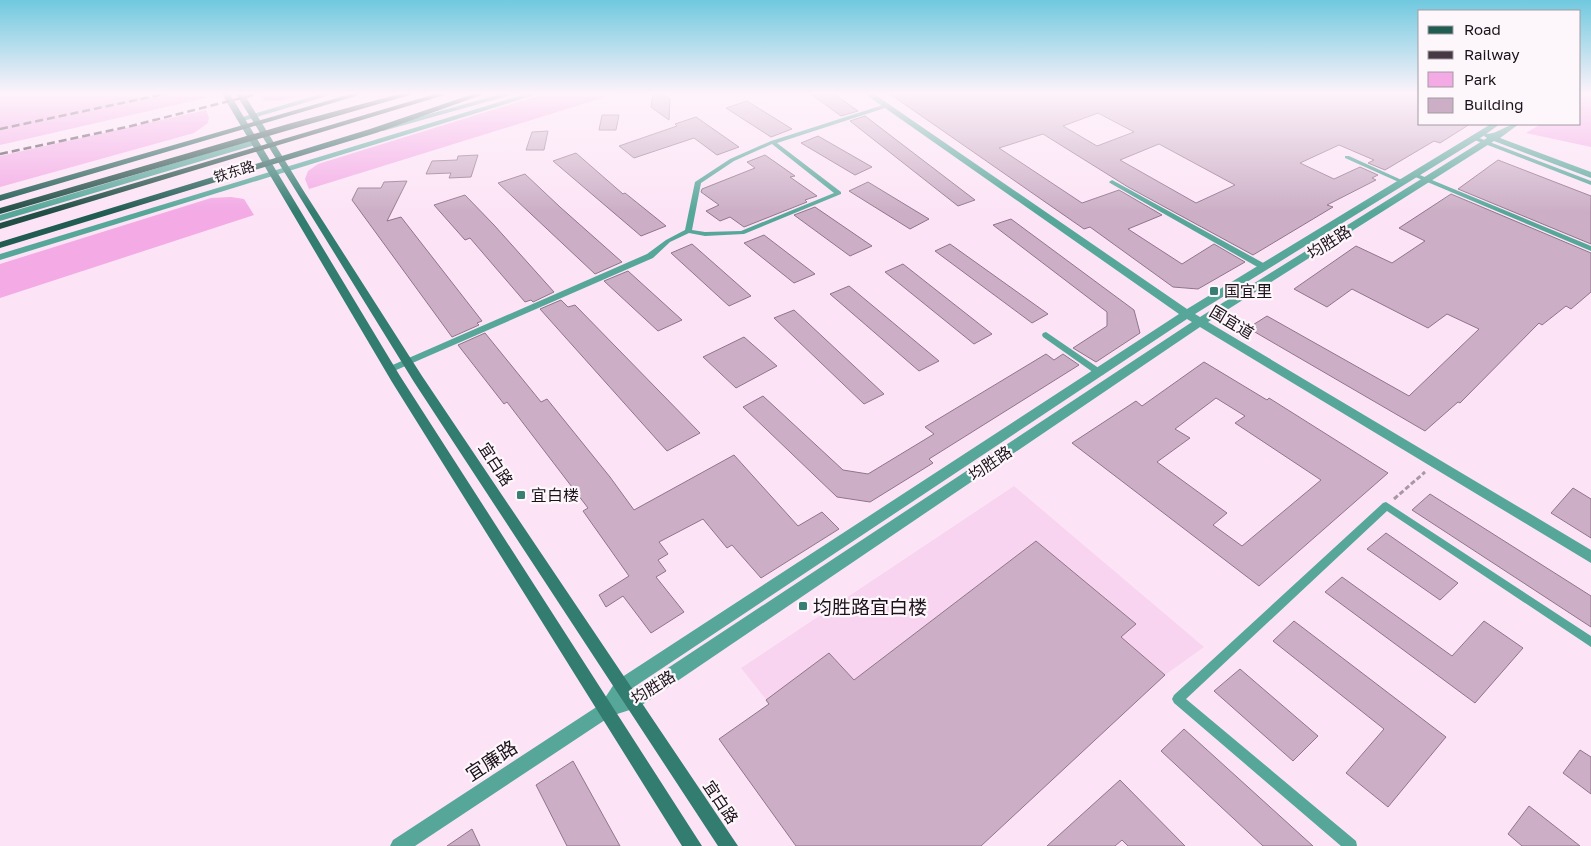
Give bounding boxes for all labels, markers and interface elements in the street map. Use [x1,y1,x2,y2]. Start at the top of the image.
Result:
legend [1418,10,1581,125]
text: Road [1464,20,1501,38]
text: Railway [1464,45,1520,63]
text: Park [1464,70,1497,88]
text: Building [1464,95,1524,113]
street label: 铁东路 [211,157,257,185]
street label: 均胜路 [1303,221,1355,263]
place label: 国宜里 [1224,281,1272,301]
marker: 国宜里 [1208,285,1220,297]
street label: 国宜道 [1206,301,1258,343]
street label: 宜白路 [475,438,517,490]
street label: 均胜路 [965,441,1015,485]
place label: 宜白楼 [531,485,579,505]
marker: 宜白楼 [515,489,527,501]
place label: 均胜路宜白楼 [813,595,927,618]
marker: 均胜路宜白楼 [797,600,809,612]
street label: 均胜路 [627,666,679,708]
street label: 宜廉路 [461,735,521,785]
street label: 宜白路 [699,777,743,827]

